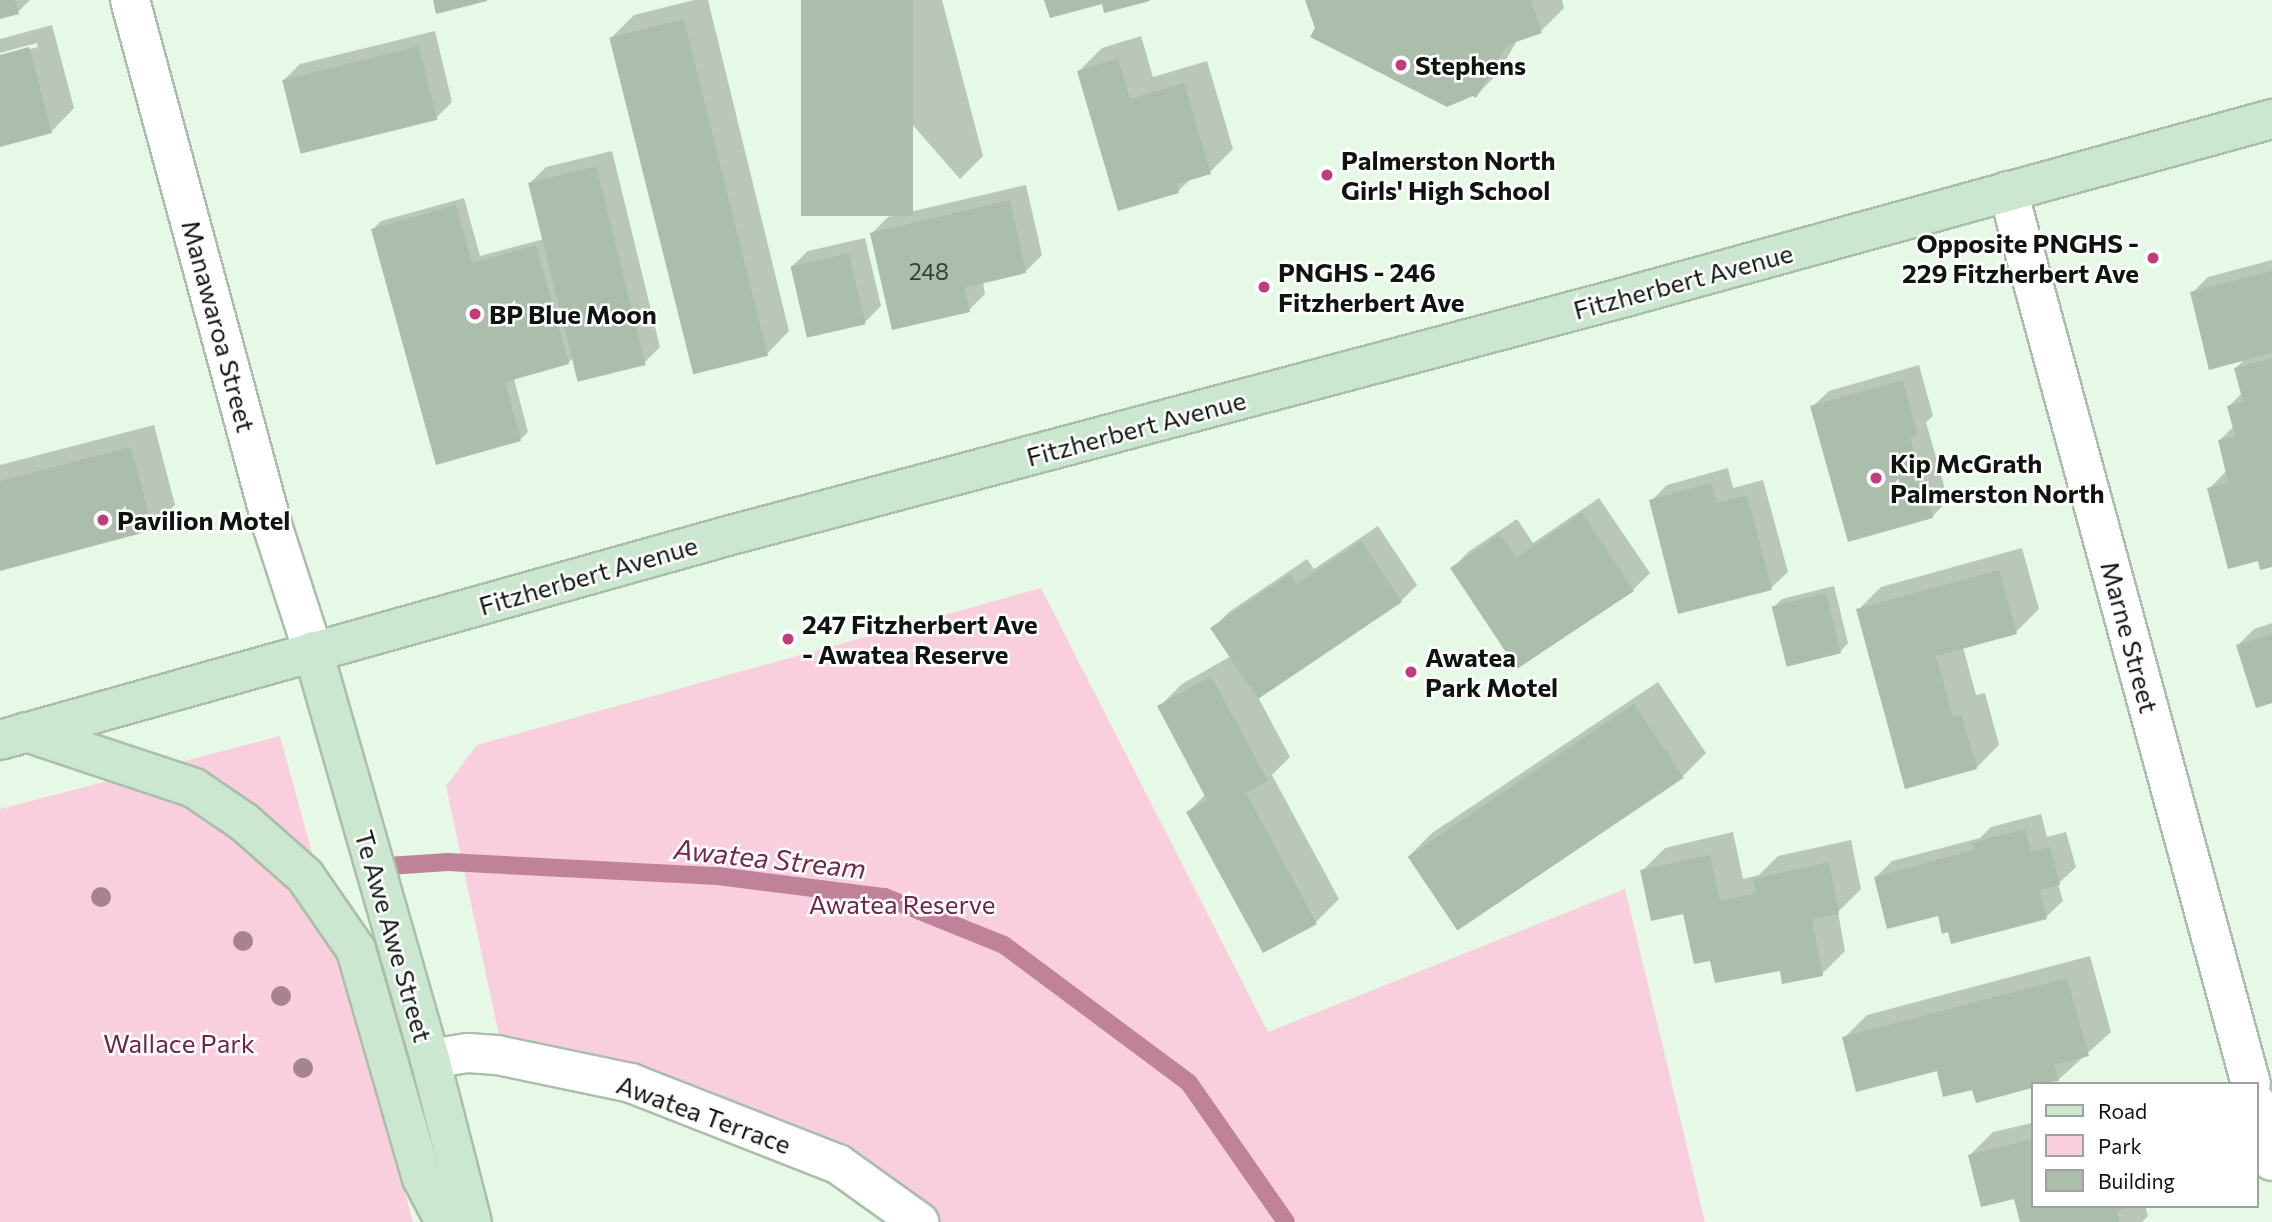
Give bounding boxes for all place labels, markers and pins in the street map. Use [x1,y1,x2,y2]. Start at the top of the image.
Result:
place label: Stephens [1415,49,1526,81]
marker: Stephens [1393,57,1409,73]
place label: Palmerston North Girls' High School [1341,144,1556,206]
marker: Palmerston North Girls' High School [1319,167,1335,183]
place label: Opposite PNGHS - 229 Fitzherbert Ave [1902,227,2139,288]
marker: Opposite PNGHS - 229 Fitzherbert Ave [2145,250,2161,266]
place label: PNGHS - 246 Fitzherbert Ave [1278,256,1465,318]
marker: PNGHS - 246 Fitzherbert Ave [1256,279,1272,295]
place label: BP Blue Moon [489,298,657,330]
marker: BP Blue Moon [467,306,483,322]
place label: Kip McGrath Palmerston North [1890,447,2105,508]
marker: Kip McGrath Palmerston North [1868,470,1884,486]
place label: Pavilion Motel [117,504,290,536]
marker: Pavilion Motel [95,512,111,528]
place label: 247 Fitzherbert Ave - Awatea Reserve [802,608,1038,670]
marker: 247 Fitzherbert Ave - Awatea Reserve [780,631,796,647]
place label: Awatea Park Motel [1425,641,1558,702]
marker: Awatea Park Motel [1403,664,1419,680]

